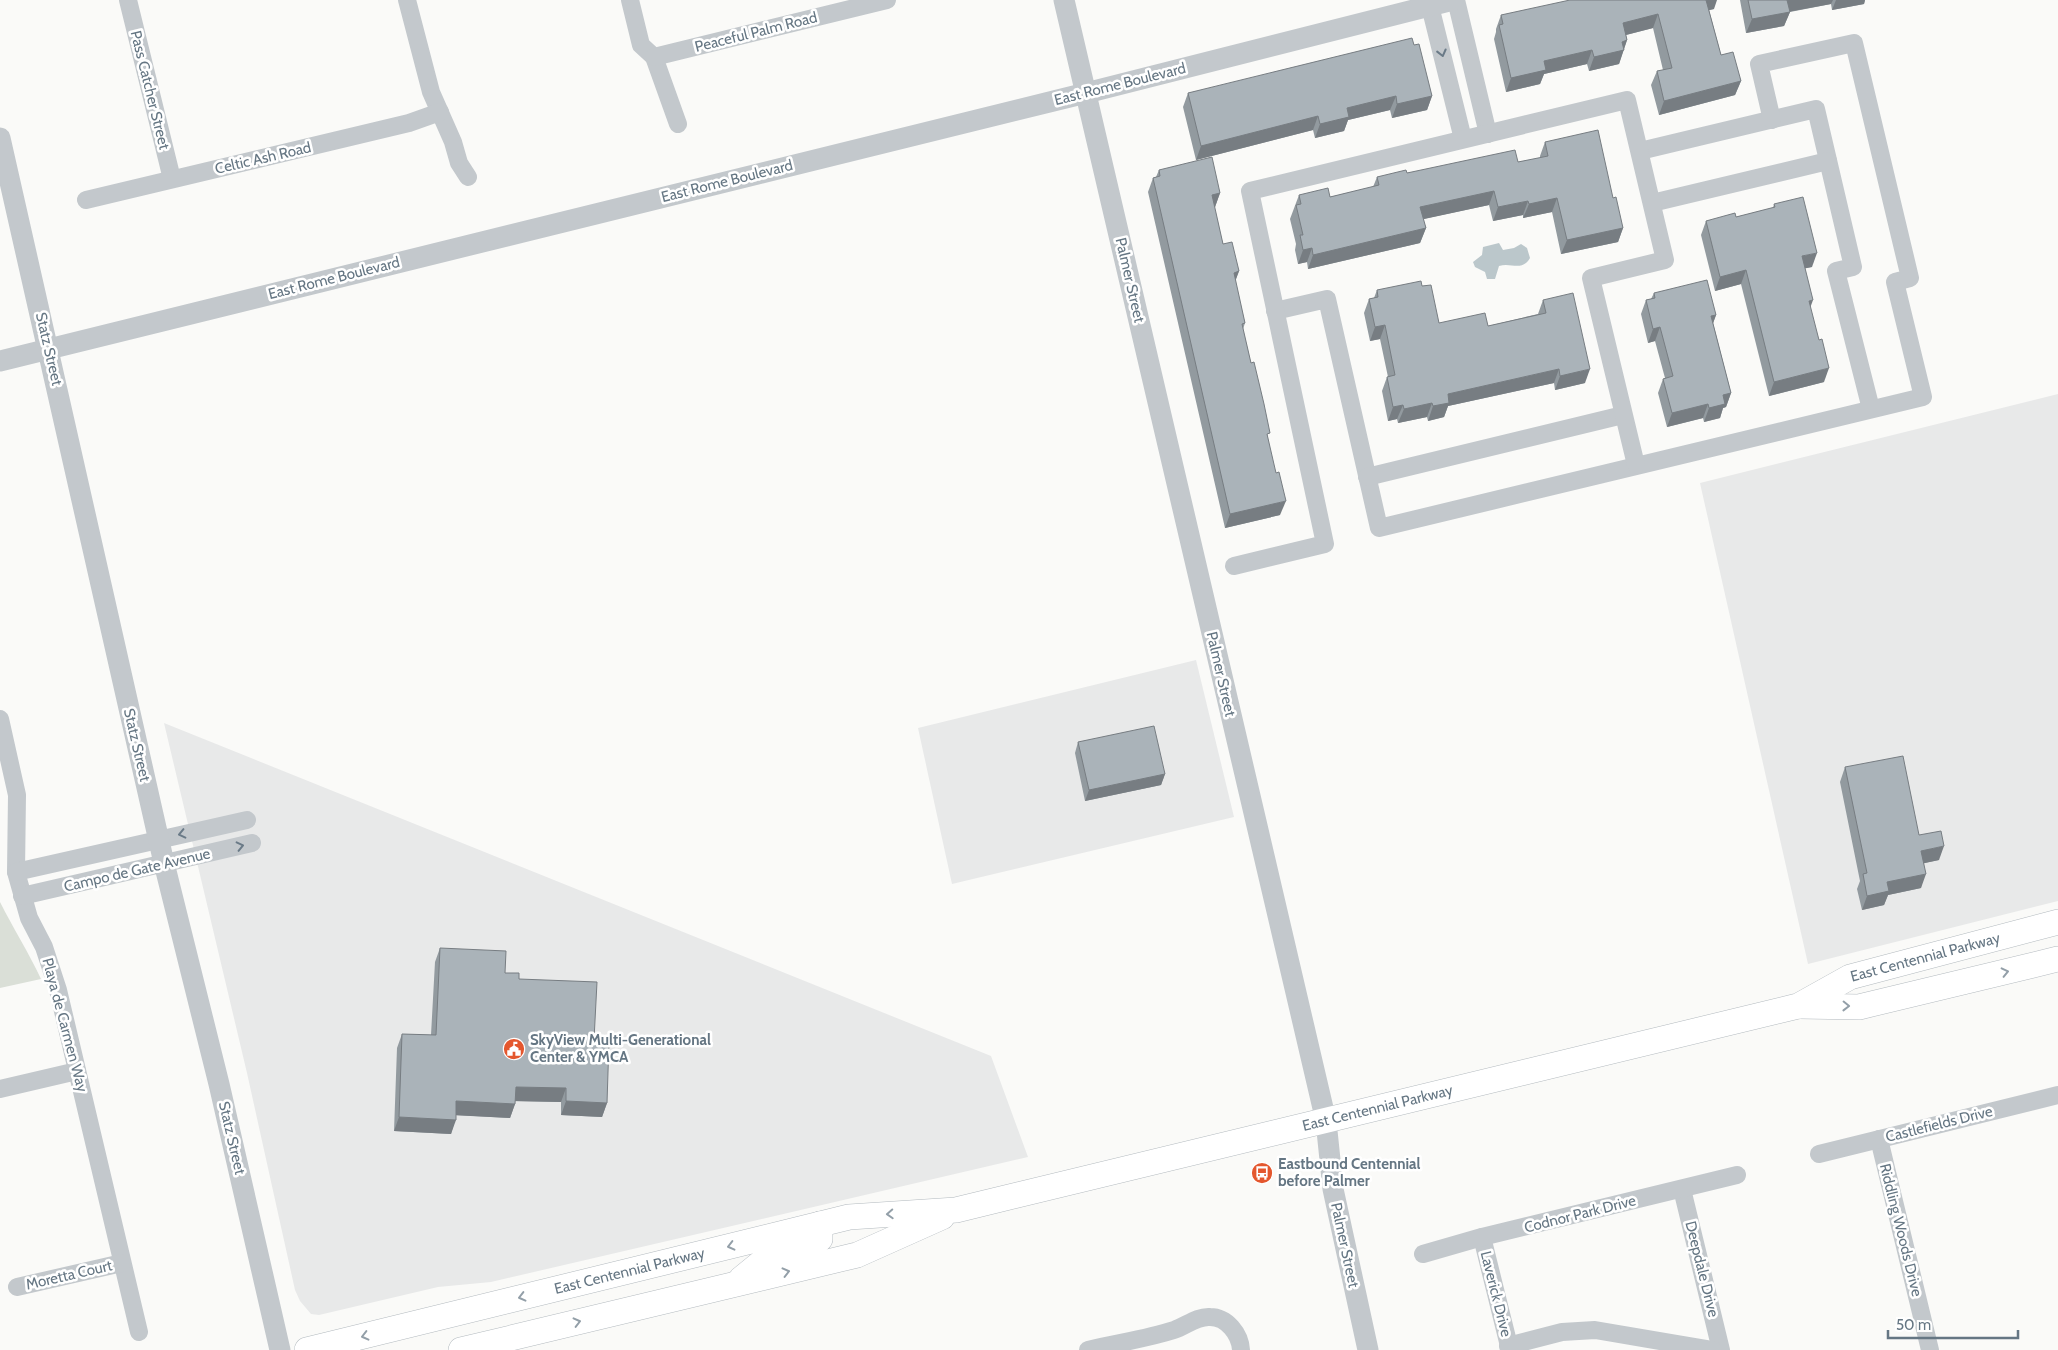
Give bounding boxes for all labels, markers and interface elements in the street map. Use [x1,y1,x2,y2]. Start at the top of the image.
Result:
street label: Peaceful Palm Road [693,8,819,56]
street label: Pass Catcher Street [127,29,173,151]
one-way arrow [1436,48,1447,57]
street label: East Rome Boulevard [1052,59,1188,109]
street label: Celtic Ash Road [213,138,313,178]
street label: East Rome Boulevard [659,156,795,206]
street label: Palmer Street [1111,236,1149,324]
street label: East Rome Boulevard [266,253,402,303]
street label: Statz Street [32,311,66,387]
street label: Palmer Street [1202,630,1240,718]
street label: Statz Street [120,707,154,783]
one-way arrow [178,828,187,839]
one-way arrow [235,841,244,852]
street label: Campo de Gate Avenue [62,844,212,896]
street label: East Centennial Parkway [1848,929,2003,986]
street label: Playa de Carmen Way [38,956,92,1094]
one-way arrow [2000,967,2009,978]
one-way arrow [1843,1001,1851,1011]
place label: SkyView Multi-Generational Center & YMCA [530,1031,711,1066]
public building icon: SkyView Multi-Generational Center & YMCA [502,1037,526,1061]
street label: East Centennial Parkway [1300,1081,1455,1135]
street label: Statz Street [215,1100,249,1176]
street label: Castlefields Drive [1884,1102,1995,1146]
place label: Eastbound Centennial before Palmer [1278,1155,1421,1190]
bus stop icon: Eastbound Centennial before Palmer [1250,1161,1274,1185]
street label: Riddling Woods Drive [1876,1162,1926,1299]
street label: Codnor Park Drive [1522,1191,1638,1237]
street label: Palmer Street [1327,1201,1363,1289]
one-way arrow [886,1209,894,1220]
street label: Deepdale Drive [1681,1219,1723,1319]
one-way arrow [727,1240,736,1251]
street label: East Centennial Parkway [552,1244,707,1298]
street label: Laverick Drive [1477,1249,1515,1339]
street label: Moretta Court [24,1256,114,1294]
one-way arrow [781,1267,790,1278]
one-way arrow [518,1291,527,1302]
scale bar [1888,1308,2018,1340]
text: 50 m [1896,1316,1931,1334]
one-way arrow [572,1317,581,1328]
one-way arrow [360,1330,369,1341]

